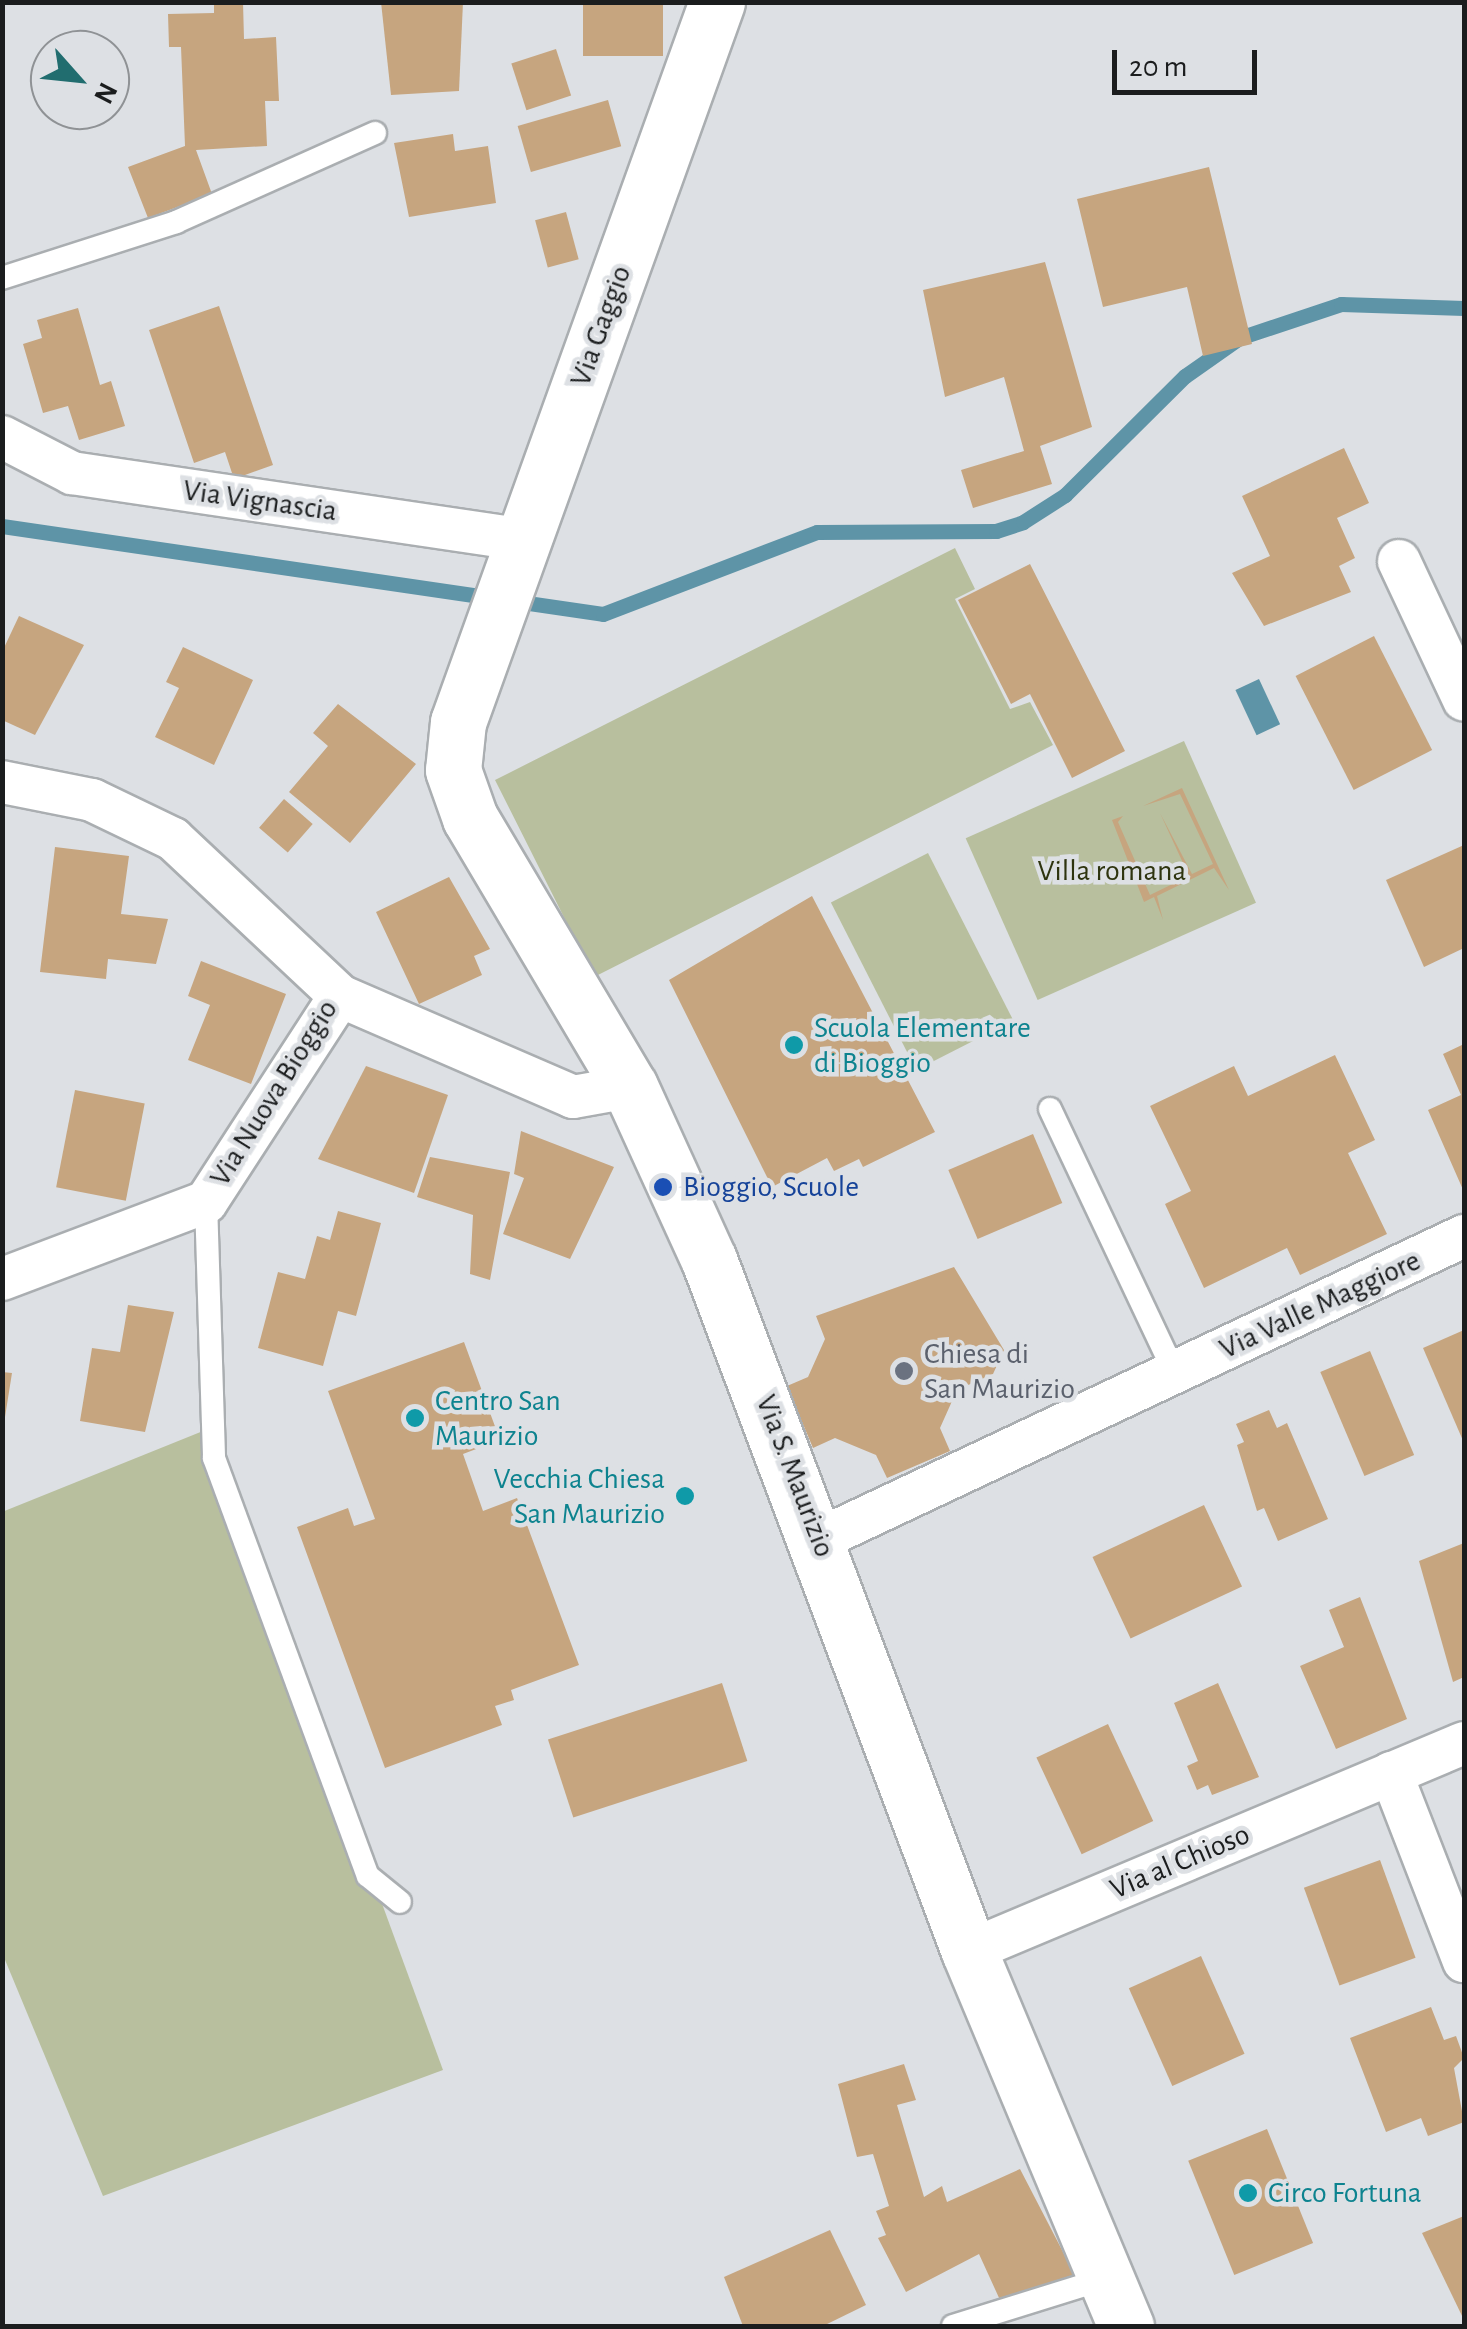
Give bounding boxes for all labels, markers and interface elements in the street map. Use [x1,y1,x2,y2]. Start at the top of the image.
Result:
north arrow [30,30,130,130]
scale bar [1117,30,1262,92]
text: 20 m [1129,52,1187,82]
text: N [88,78,122,108]
street label: Via Gaggio [563,261,639,391]
street label: Via Vignascia [181,472,339,530]
park label: Villa romana [1038,853,1186,889]
street label: Via Nuova Bioggio [202,993,346,1193]
place label: Scuola Elementare di Bioggio [814,1010,1031,1080]
marker: Scuola Elementare di Bioggio [783,1034,805,1056]
place label: Bioggio, Scuole [683,1169,859,1205]
marker: Bioggio, Scuole [652,1176,674,1198]
street label: Via Valle Maggiore [1214,1243,1426,1367]
place label: Chiesa di San Maurizio [924,1336,1075,1406]
marker: Chiesa di San Maurizio [893,1360,915,1382]
place label: Centro San Maurizio [435,1383,561,1454]
street label: Via S. Maurizio [748,1390,842,1562]
marker: Centro San Maurizio [404,1407,426,1429]
place label: Vecchia Chiesa San Maurizio [494,1461,665,1532]
marker: Vecchia Chiesa San Maurizio [674,1485,696,1507]
street label: Via al Chioso [1105,1816,1255,1908]
place label: Circo Fortuna [1268,2175,1422,2211]
marker: Circo Fortuna [1237,2182,1259,2204]

